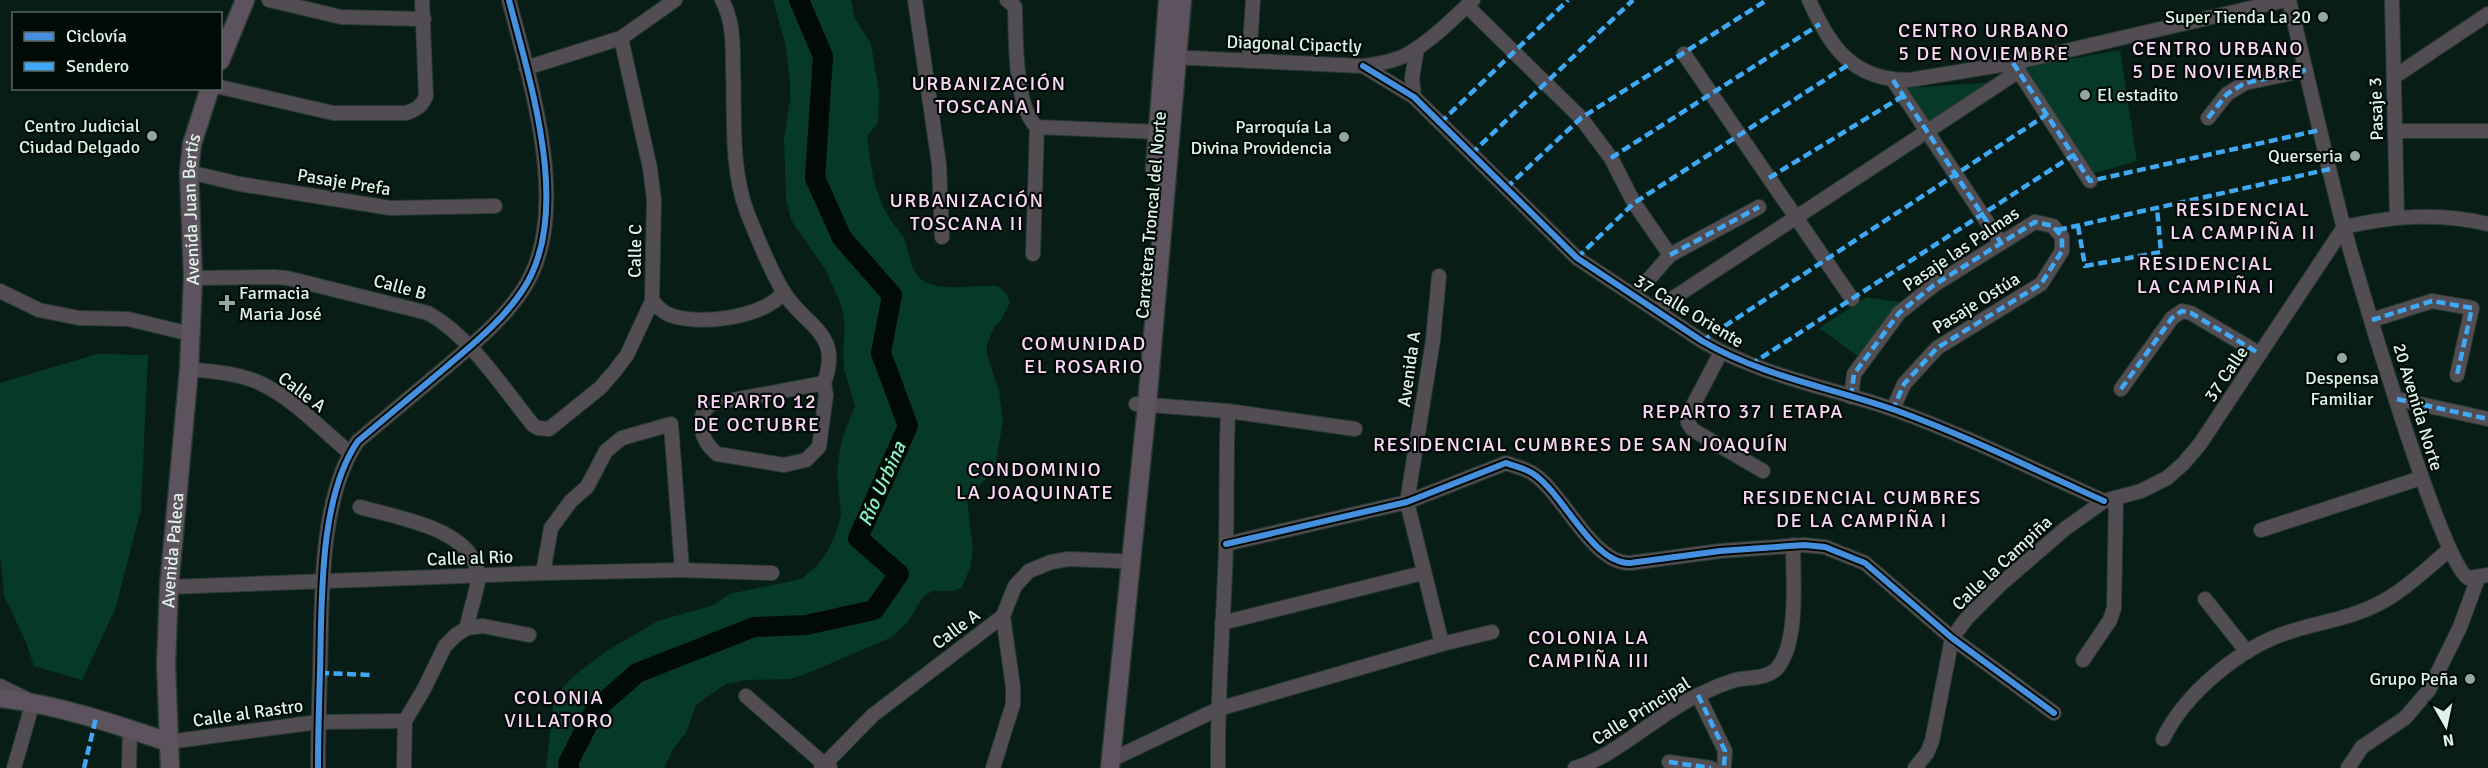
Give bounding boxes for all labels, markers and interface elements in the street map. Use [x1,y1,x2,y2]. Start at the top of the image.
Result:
place label: Super Tienda La 20 [2165,6,2311,28]
marker: Super Tienda La 20 [2316,10,2330,24]
legend [12,12,222,90]
district label: CENTRO URBANO 5 DE NOVIEMBRE [1898,18,2070,66]
text: Ciclovía [66,25,127,47]
street label: Diagonal Cipactly [1226,31,1363,57]
district label: CENTRO URBANO 5 DE NOVIEMBRE [2132,36,2304,84]
text: Sendero [66,55,129,77]
district label: URBANIZACIÓN TOSCANA I [911,71,1067,119]
street label: Pasaje 3 [2364,77,2388,141]
place label: El estadito [2097,84,2178,106]
marker: El estadito [2078,88,2092,102]
street label: Carretera Troncal del Norte [1131,110,1171,320]
place label: Centro Judicial Ciudad Delgado [19,115,140,158]
place label: Parroquía La Divina Providencia [1191,116,1332,159]
marker: Centro Judicial Ciudad Delgado [145,129,159,143]
street label: Avenida Juan Bertis [178,130,206,286]
marker: Parroquía La Divina Providencia [1337,130,1351,144]
place label: Querseria [2268,145,2343,167]
marker: Querseria [2348,149,2362,163]
street label: Pasaje Prefa [296,164,392,200]
district label: URBANIZACIÓN TOSCANA II [889,188,1045,236]
district label: RESIDENCIAL LA CAMPIÑA II [2170,197,2316,245]
street label: Pasaje las Palmas [1899,202,2024,296]
street label: Calle C [624,224,646,278]
district label: RESIDENCIAL LA CAMPIÑA I [2137,251,2275,299]
street label: Pasaje Ostúa [1928,267,2024,339]
street label: Calle B [371,269,429,305]
street label: 37 Calle Oriente [1630,270,1748,352]
place label: Farmacia Maria José [239,282,322,325]
marker: Farmacia Maria José [220,296,234,310]
street label: Avenida A [1393,330,1425,408]
district label: COMUNIDAD EL ROSARIO [1021,331,1147,379]
street label: 20 Avenida Norte [2388,341,2448,473]
street label: 37 Calle [2199,342,2253,406]
marker: Despensa Familiar [2335,351,2349,365]
street label: Calle A [274,367,330,417]
place label: Despensa Familiar [2305,367,2379,410]
district label: REPARTO 12 DE OCTUBRE [693,389,821,437]
district label: REPARTO 37 I ETAPA [1642,399,1844,424]
district label: RESIDENCIAL CUMBRES DE SAN JOAQUÍN [1373,432,1789,457]
water label: Río Urbina [852,437,912,530]
district label: CONDOMINIO LA JOAQUINATE [956,457,1114,505]
district label: RESIDENCIAL CUMBRES DE LA CAMPIÑA I [1742,485,1982,533]
street label: Avenida Paleca [157,492,189,608]
street label: Calle la Campiña [1947,511,2057,615]
street label: Calle al Rio [426,545,514,571]
street label: Calle A [928,604,984,654]
district label: COLONIA LA CAMPIÑA III [1528,625,1650,673]
place label: Grupo Peña [2369,668,2458,690]
street label: Calle Principal [1588,672,1694,750]
marker: Grupo Peña [2463,672,2477,686]
district label: COLONIA VILLATORO [504,685,614,733]
street label: Calle al Rastro [191,694,305,732]
north arrow [2416,696,2476,756]
text: N [2441,729,2455,751]

